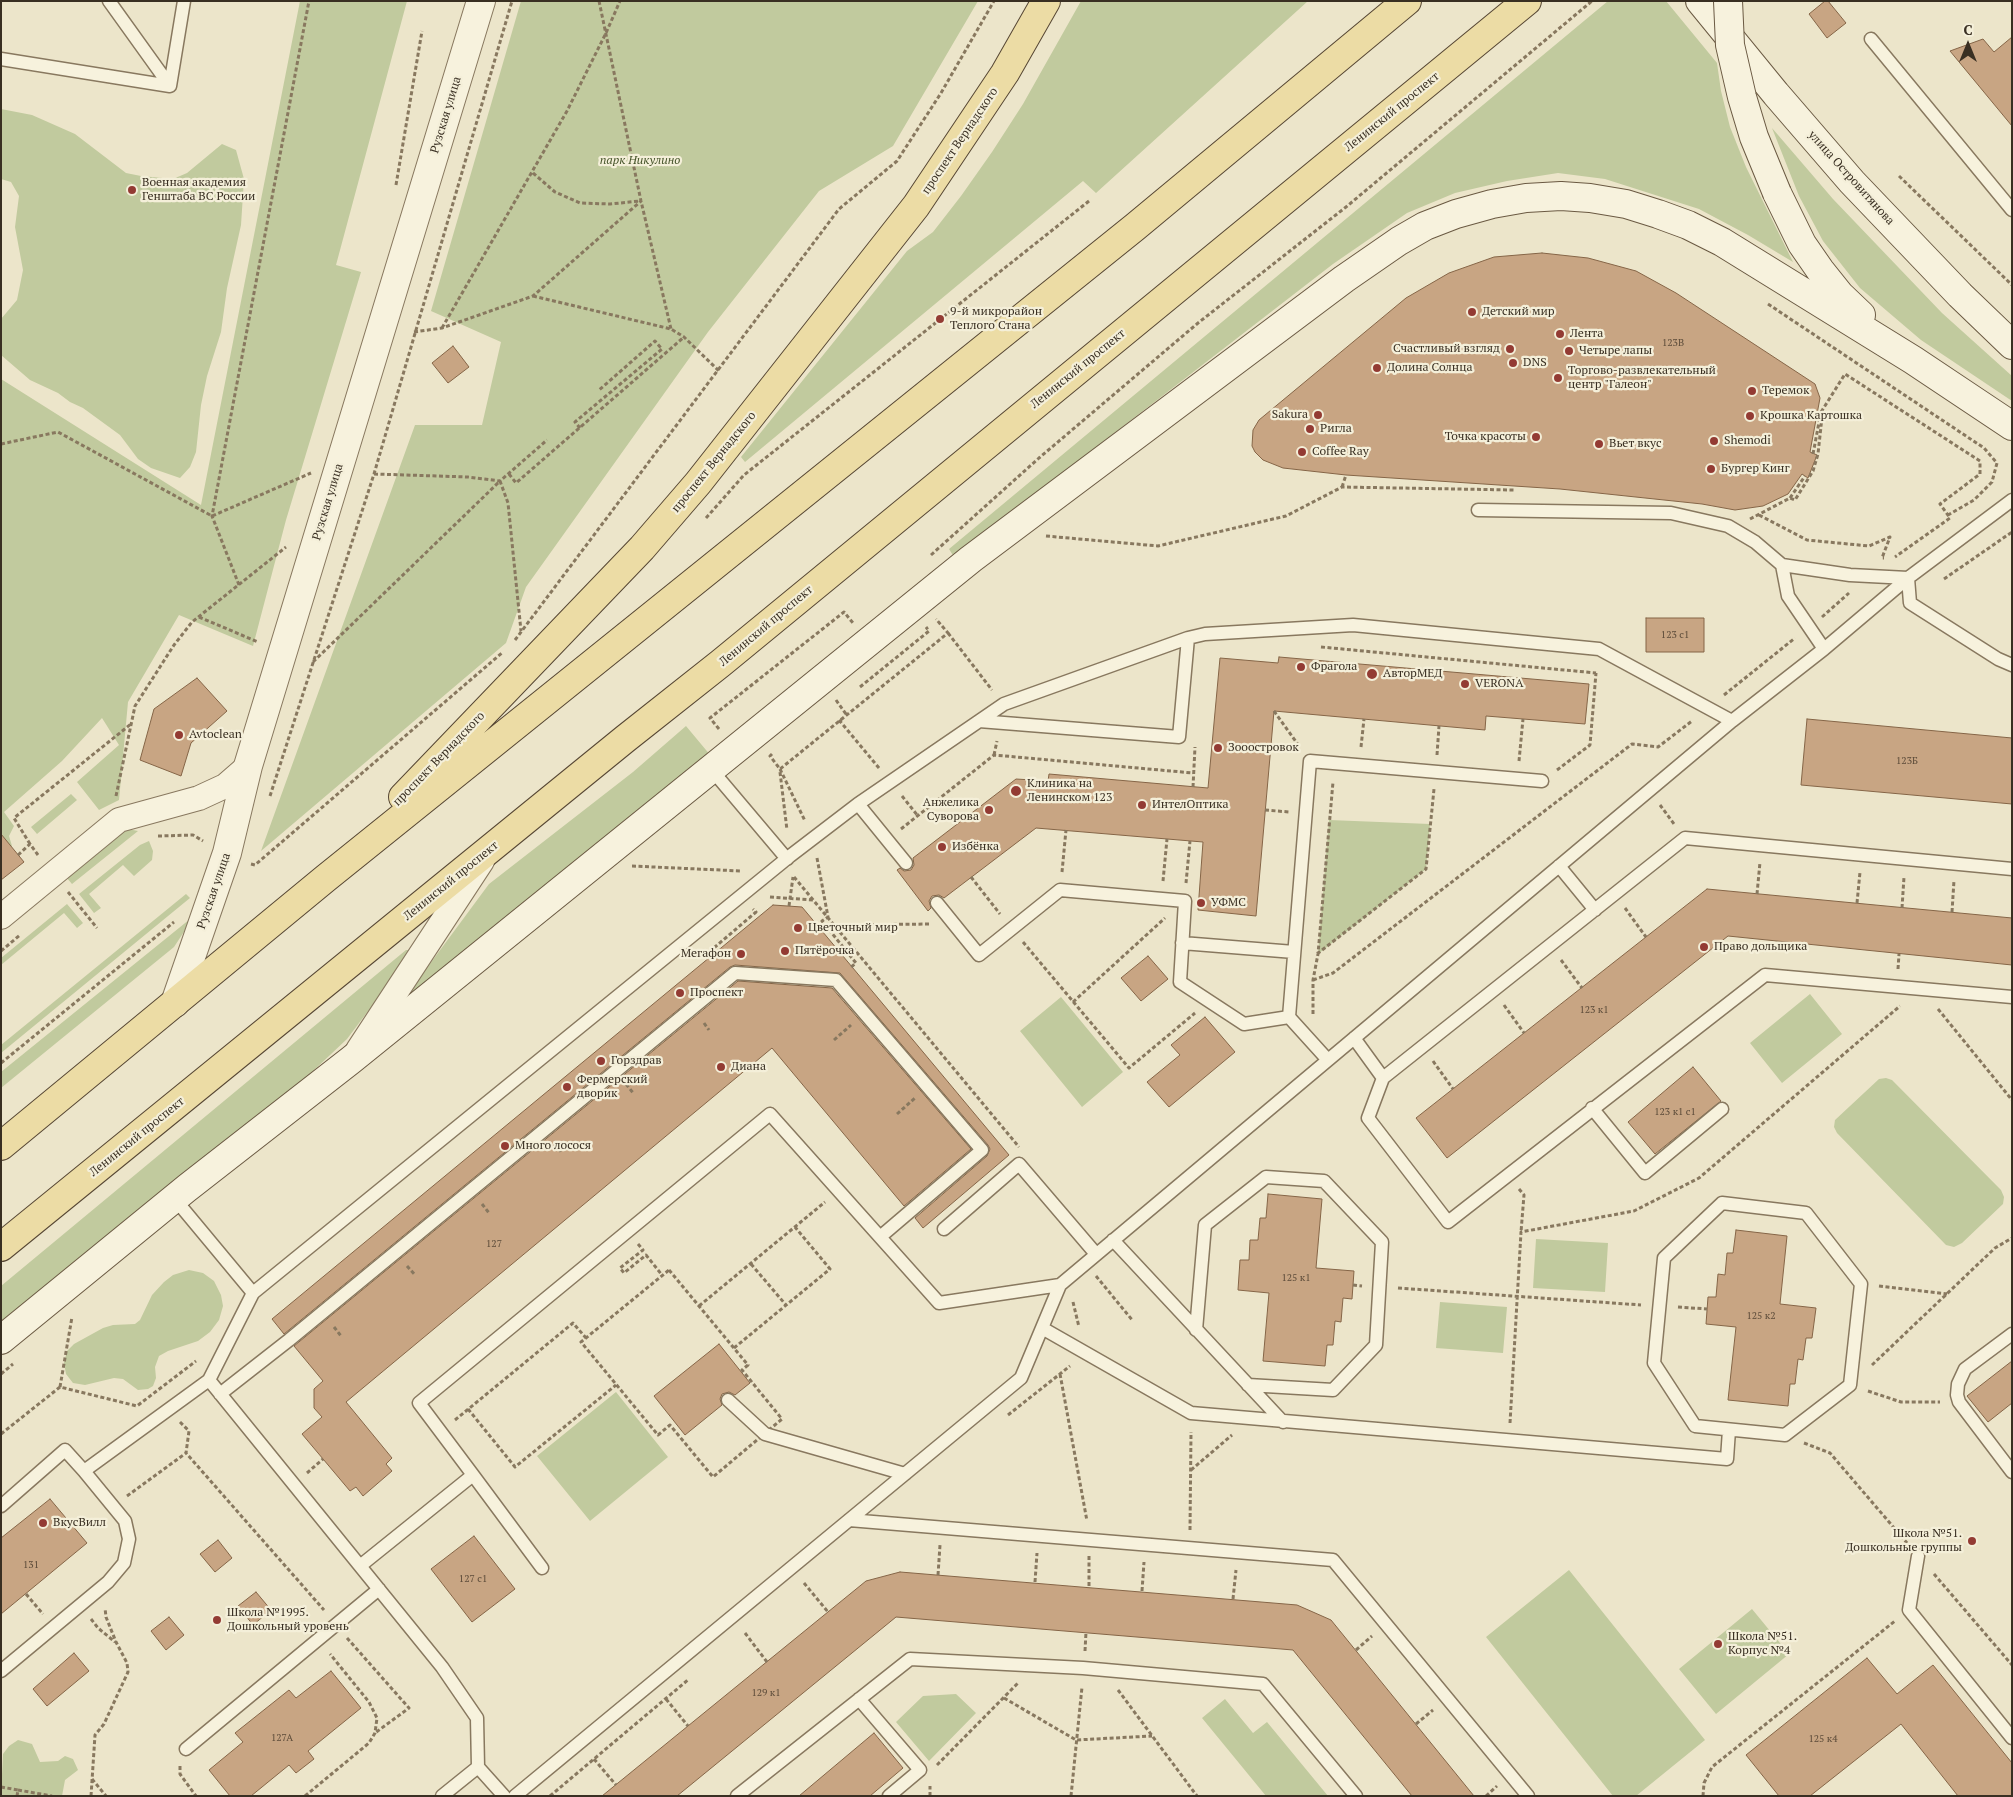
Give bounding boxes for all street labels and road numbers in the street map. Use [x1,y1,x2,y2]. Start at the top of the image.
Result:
street label: Ленинский проспект [1342,69,1442,155]
street label: Рузская улица [428,75,464,155]
street label: проспект Вернадского [919,85,1001,197]
street label: улица Островитянова [1805,128,1897,228]
street label: Ленинский проспект [1028,326,1128,412]
street label: проспект Вернадского [669,409,759,515]
street label: Рузская улица [310,462,346,542]
street label: Ленинский проспект [716,583,816,669]
street label: проспект Вернадского [390,709,488,809]
street label: Ленинский проспект [401,838,501,924]
street label: Рузская улица [194,851,234,931]
street label: Ленинский проспект [87,1094,187,1180]

